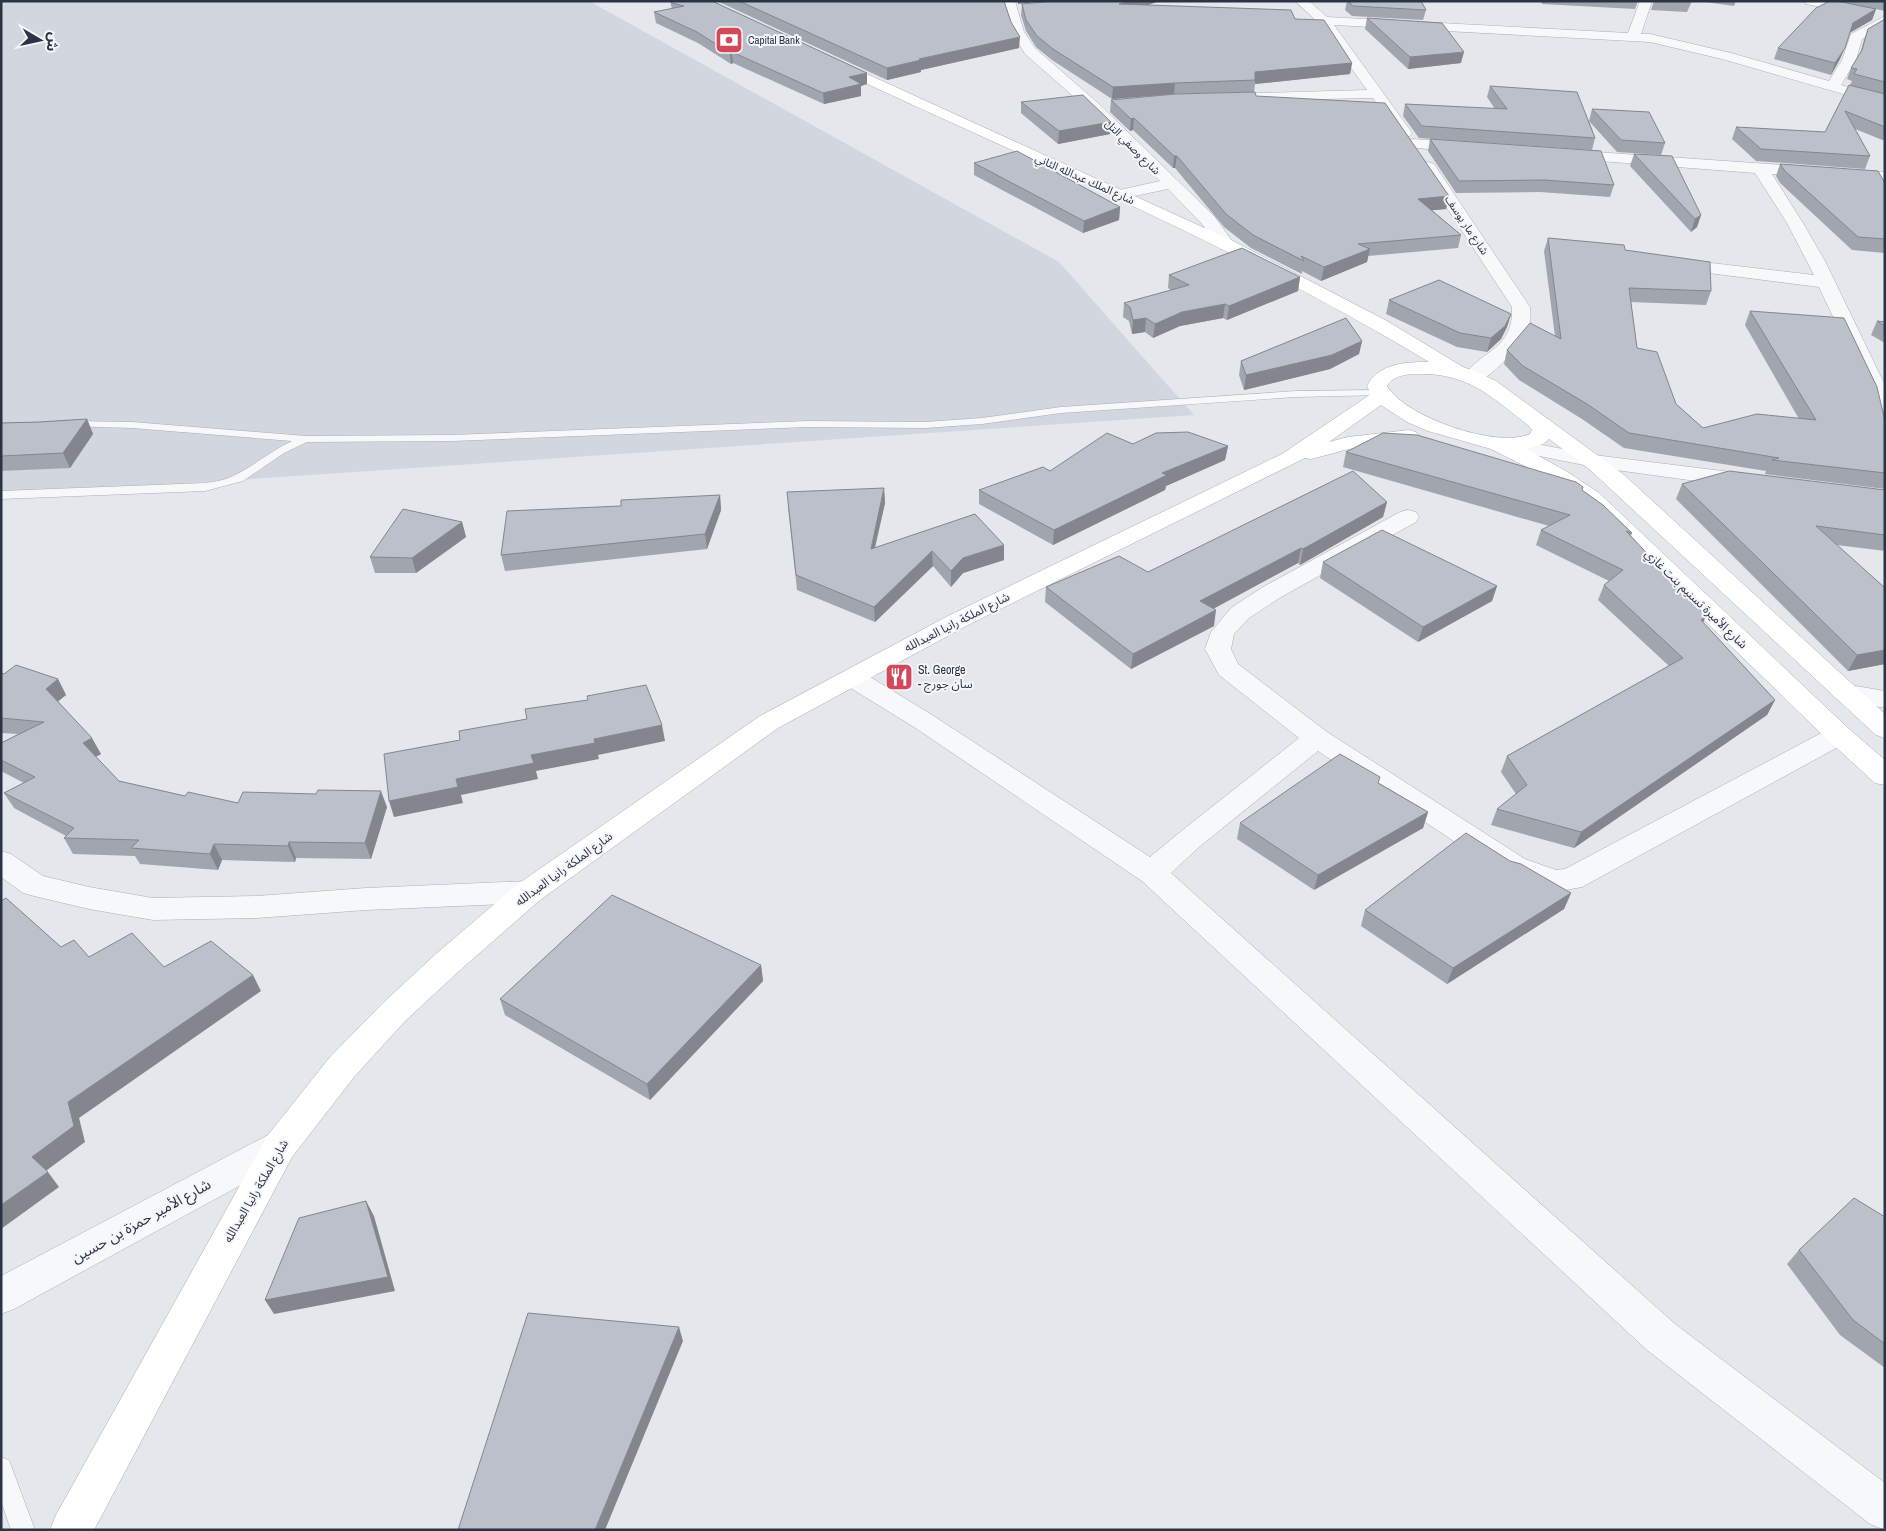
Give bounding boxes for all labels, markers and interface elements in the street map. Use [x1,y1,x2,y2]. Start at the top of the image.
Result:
north arrow [15,15,65,65]
bank icon: Capital Bank [714,25,744,55]
text: ش [42,31,63,53]
place label: Capital Bank [748,33,800,47]
street label: شارع وصفي التل [1101,116,1164,180]
street label: شارع الملك عبدالله الثاني [1032,151,1137,210]
street label: شارع مار يوسف [1441,193,1492,258]
street label: شارع الأميرة تسنيم بنت غازي [1640,546,1751,654]
street label: شارع الملكة رانيا العبدالله [902,588,1013,656]
restaurant icon: St. George - سان جورج [884,662,914,692]
place label: St. George - سان جورج [918,662,973,693]
street label: شارع الملكة رانيا العبدالله [512,828,616,910]
street label: شارع الملكة رانيا العبدالله [220,1137,293,1246]
street label: شارع الأمير حمزة بن حسين [67,1173,216,1269]

